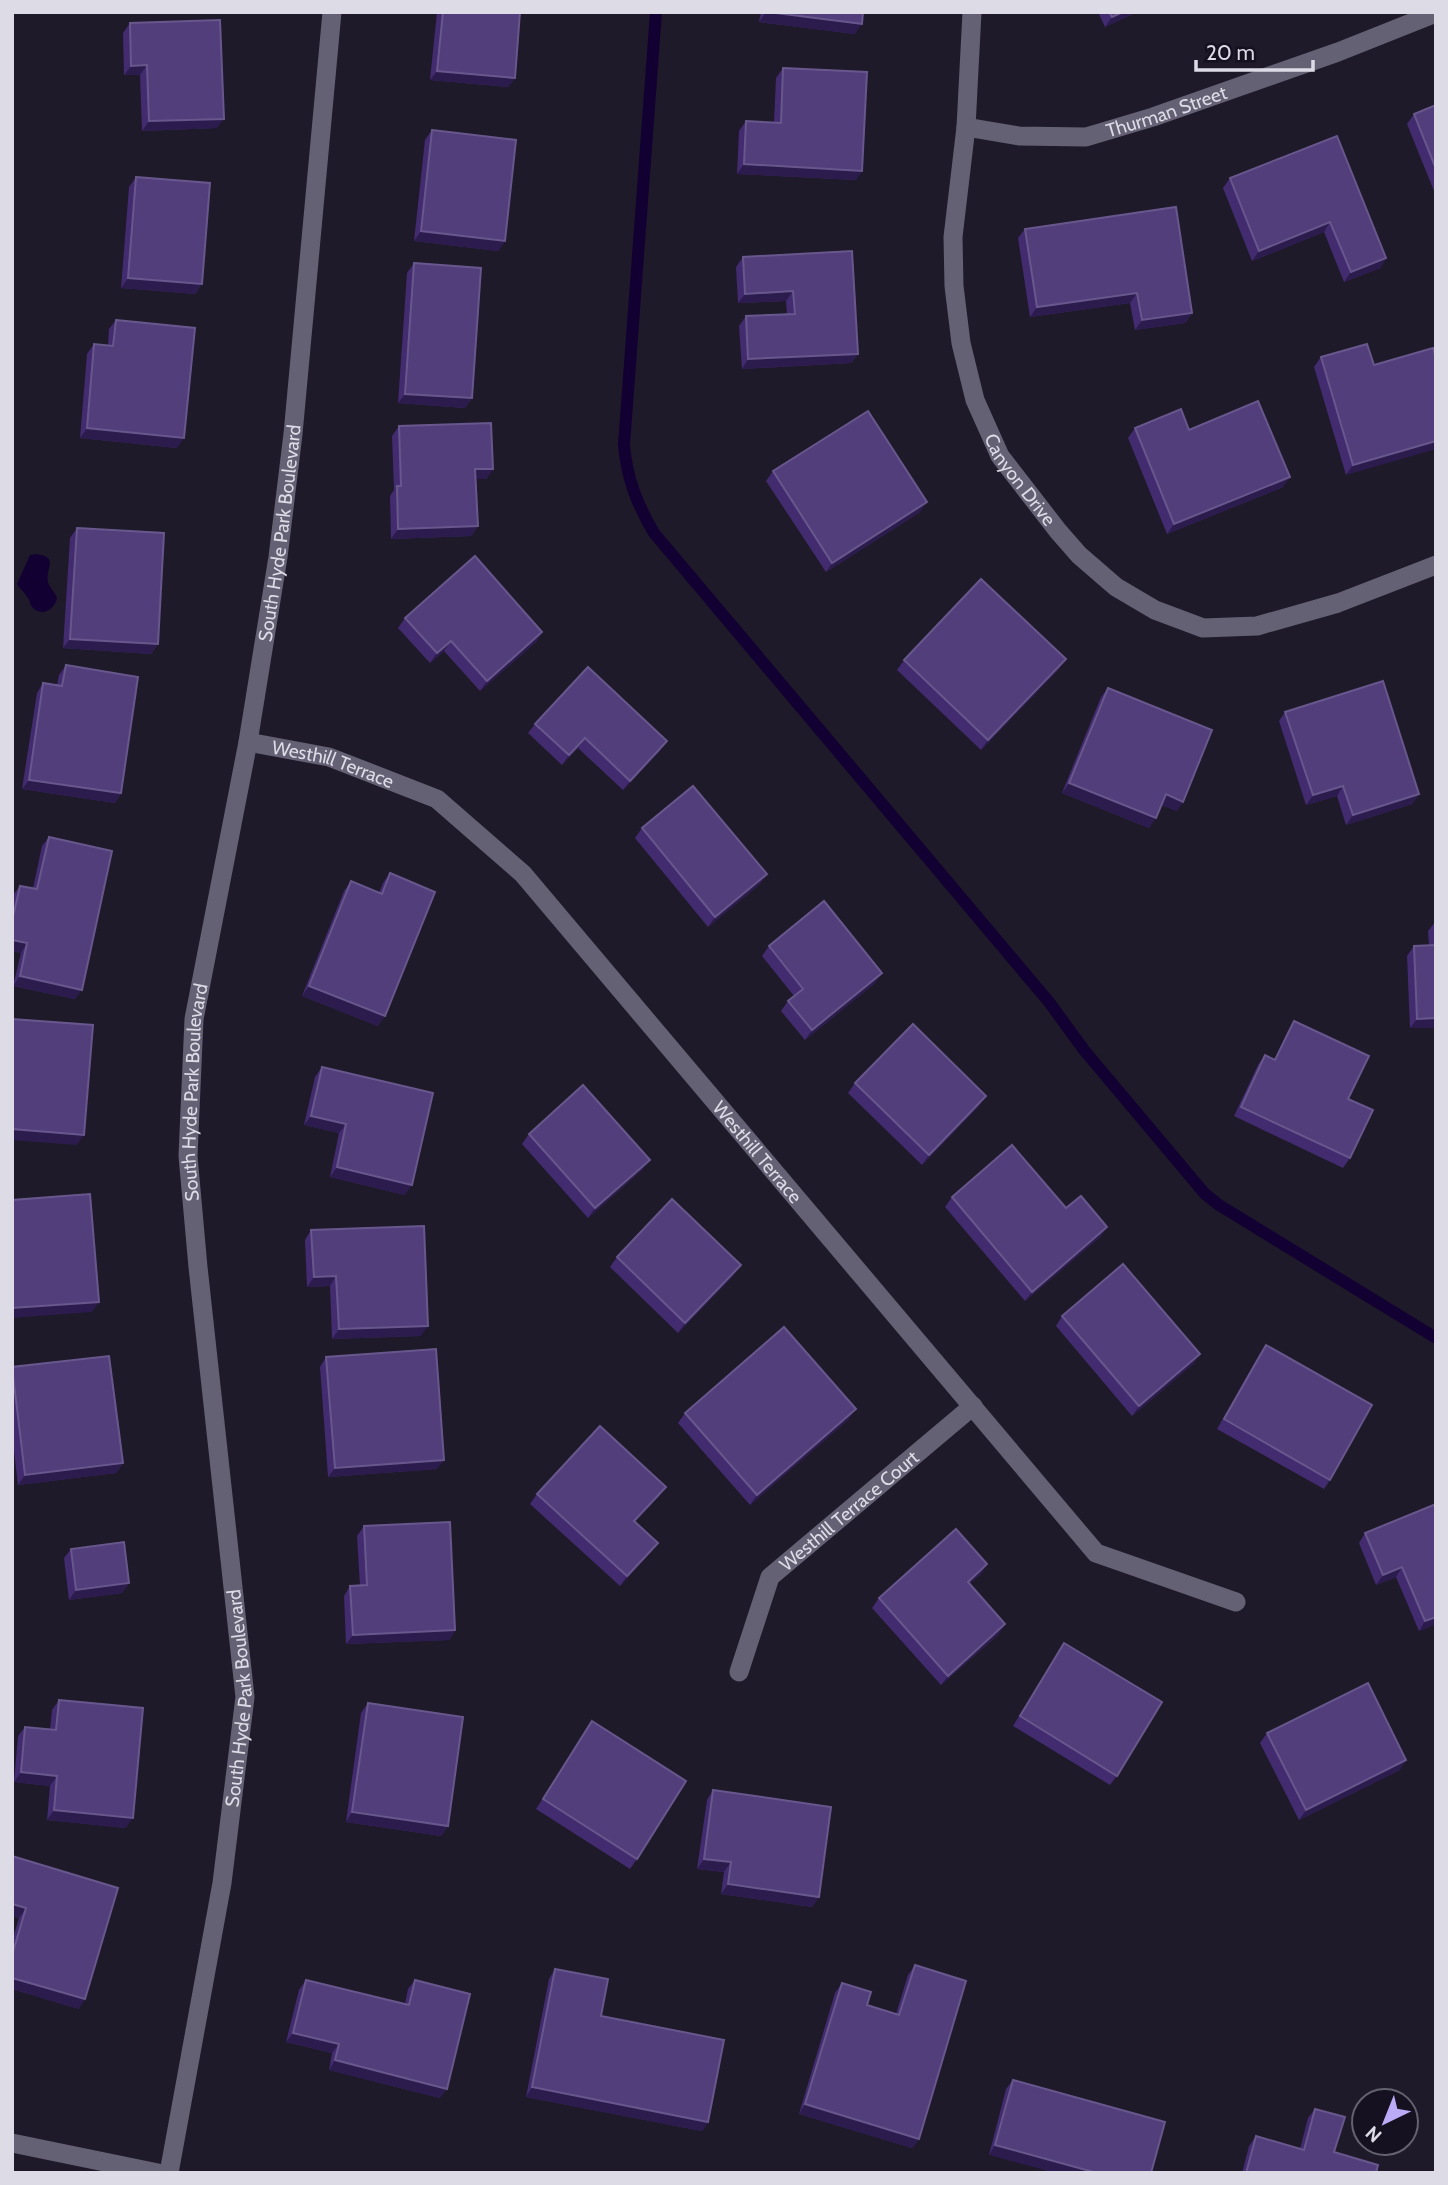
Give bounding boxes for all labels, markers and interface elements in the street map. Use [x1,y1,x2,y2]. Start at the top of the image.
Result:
scale bar [1196,28,1313,72]
text: 20 m [1206,40,1255,65]
street label: Thurman Street [1103,81,1230,142]
street label: South Hyde Park Boulevard [253,424,306,643]
street label: Canyon Drive [979,430,1061,531]
street label: Westhill Terrace [270,736,397,793]
street label: South Hyde Park Boulevard [177,982,213,1202]
street label: Westhill Terrace [708,1096,807,1208]
street label: Westhill Terrace Court [775,1445,924,1576]
street label: South Hyde Park Boulevard [221,1588,257,1808]
north arrow [1350,2087,1420,2157]
text: N [1361,2121,1387,2147]

